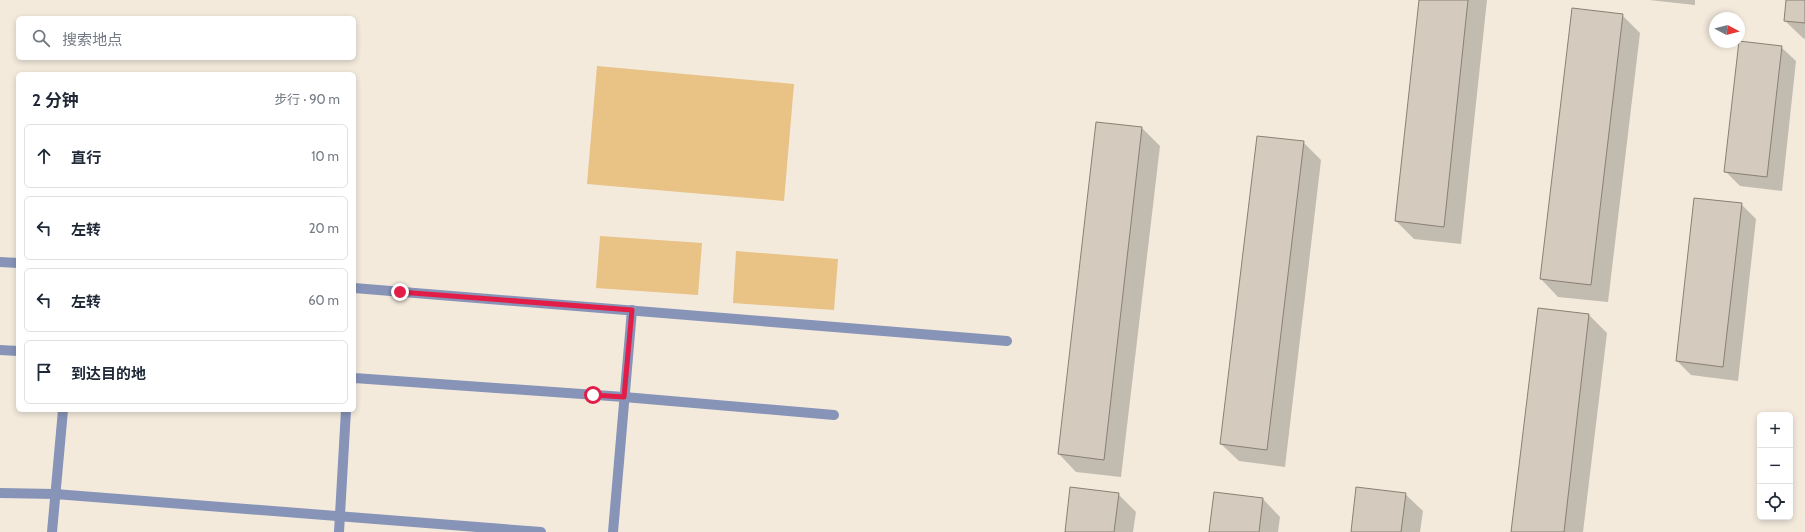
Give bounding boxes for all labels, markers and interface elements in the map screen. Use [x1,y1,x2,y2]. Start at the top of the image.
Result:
north arrow [1709,12,1745,48]
search box [16,16,356,60]
icon: search [30,27,52,49]
text: 搜索地点 [62,31,122,49]
text: 2 分钟 [32,90,79,110]
text: 步行 · 90 m [274,91,340,107]
icon: ahead [33,145,55,167]
text: 10 m [311,148,339,164]
text: 直行 [71,149,101,167]
icon: left [33,217,55,239]
text: 20 m [309,220,339,236]
text: 左转 [71,221,101,239]
route end [391,283,409,301]
icon: left [33,289,55,311]
text: 60 m [308,292,339,308]
text: 左转 [71,293,101,311]
icon: arrive [33,361,55,383]
text: 到达目的地 [71,365,146,383]
route start [584,386,602,404]
map controls [1757,412,1793,520]
button: + [1757,412,1793,448]
button: − [1757,448,1793,484]
button: locate [1757,484,1793,520]

